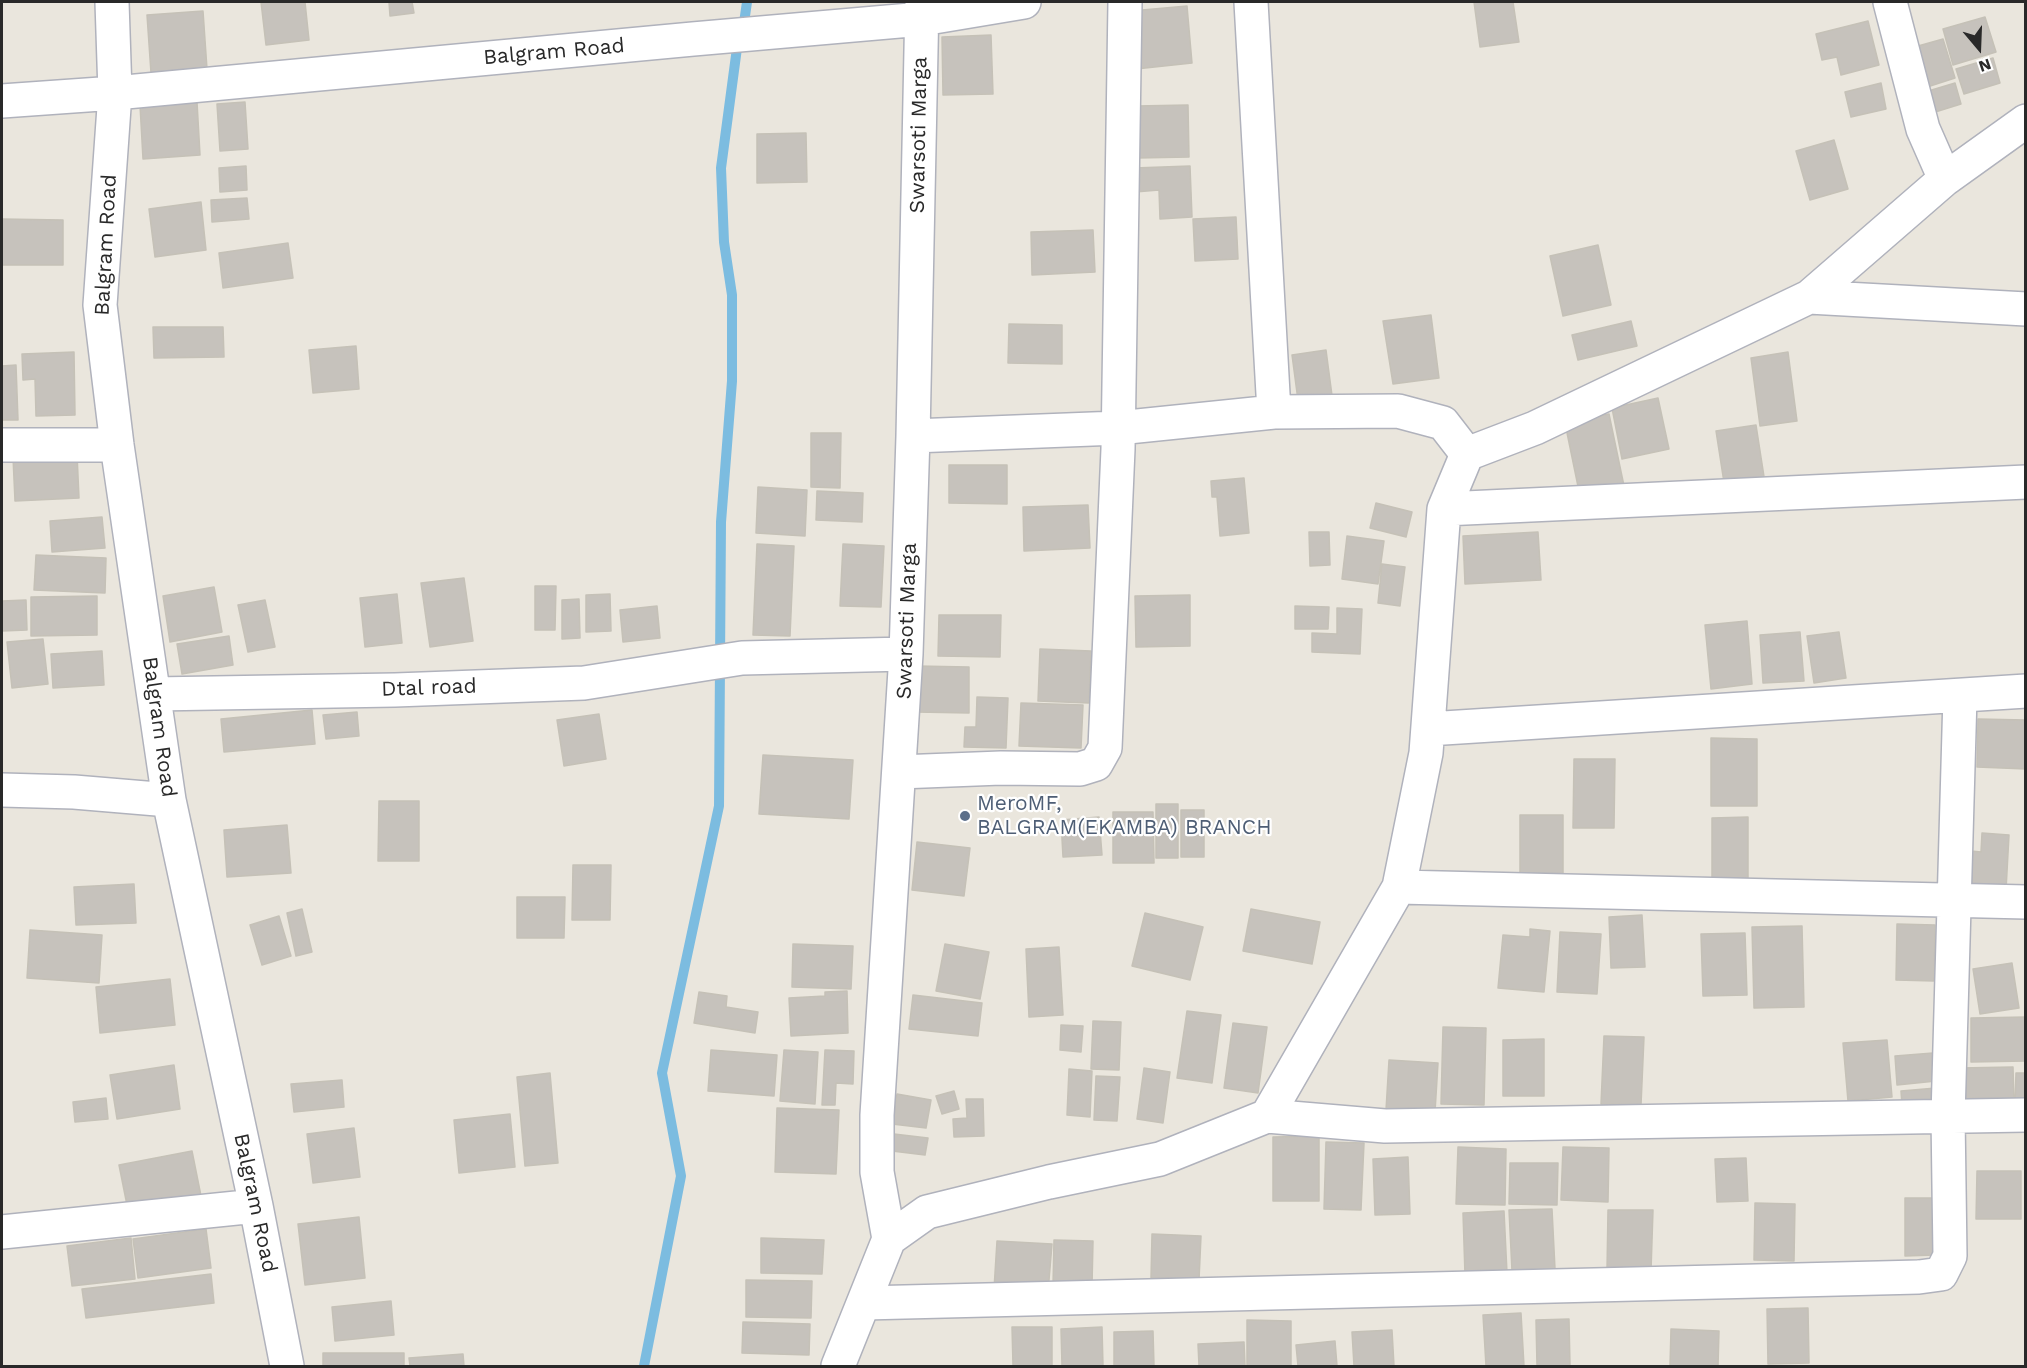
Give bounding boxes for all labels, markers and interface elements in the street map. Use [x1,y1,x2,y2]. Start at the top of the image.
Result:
north arrow [1949,18,2009,78]
street label: Balgram Road [482,33,626,71]
text: N [1976,55,1994,76]
street label: Swarsoti Marga [905,56,933,214]
street label: Balgram Road [90,174,122,316]
street label: Swarsoti Marga [892,542,922,700]
street label: Balgram Road [137,655,181,799]
street label: Dtal road [381,674,477,702]
place label: MeroMF, BALGRAM(EKAMBA) BRANCH [977,791,1272,841]
marker: MeroMF, BALGRAM(EKAMBA) BRANCH [958,809,972,823]
street label: Balgram Road [228,1131,282,1275]

